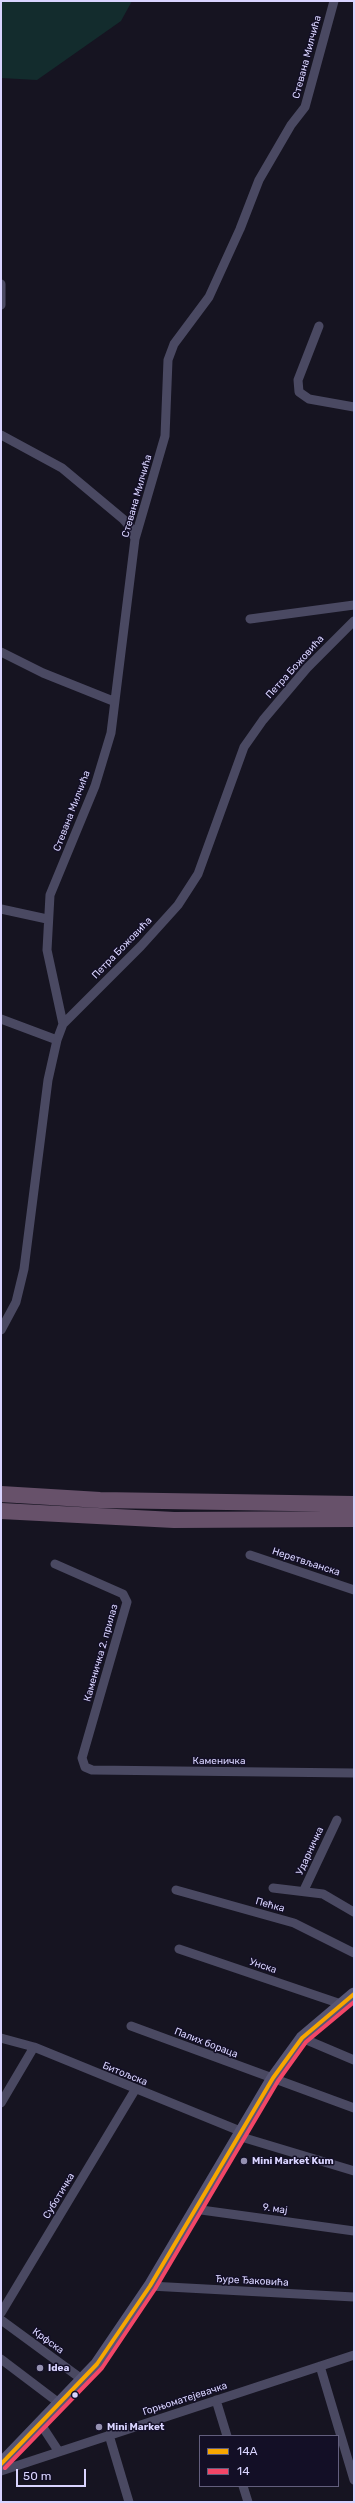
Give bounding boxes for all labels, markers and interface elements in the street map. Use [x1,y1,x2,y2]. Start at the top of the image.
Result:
street label: Стевана Милчића [290,14,324,100]
street label: Стевана Милчића [119,453,155,539]
street label: Петра Божовића [263,633,327,701]
street label: Стевана Милчића [51,769,93,853]
street label: Петра Божовића [90,915,154,981]
street label: Неретвљанска [270,1545,342,1579]
street label: Каменичка 2. прилаз [81,1603,121,1703]
street label: Каменичка [193,1755,245,1767]
street label: Ударничка [294,1825,326,1877]
street label: Пећка [254,1895,286,1915]
street label: Унска [248,1956,278,1976]
street label: Палих бораца [173,2025,239,2061]
street label: Битољска [101,2060,149,2088]
place label: Mini Market Kum [252,2155,334,2167]
marker: Mini Market Kum [239,2156,249,2166]
street label: Суботичка [41,2171,77,2221]
street label: 9. мај [262,2201,288,2217]
street label: Ђуре Ђаковића [215,2273,289,2289]
street label: Крфска [30,2326,66,2356]
place label: Idea [48,2362,69,2374]
marker: Idea [35,2363,45,2373]
street label: Горњоматејевачка [141,2380,229,2418]
unlabelled marker [70,2390,80,2400]
place label: Mini Market [107,2421,164,2433]
marker: Mini Market [94,2422,104,2432]
legend [199,2435,339,2487]
text: 14А [237,2444,258,2458]
scale bar [18,2461,88,2487]
text: 14 [237,2464,250,2478]
text: 50 m [23,2469,51,2483]

